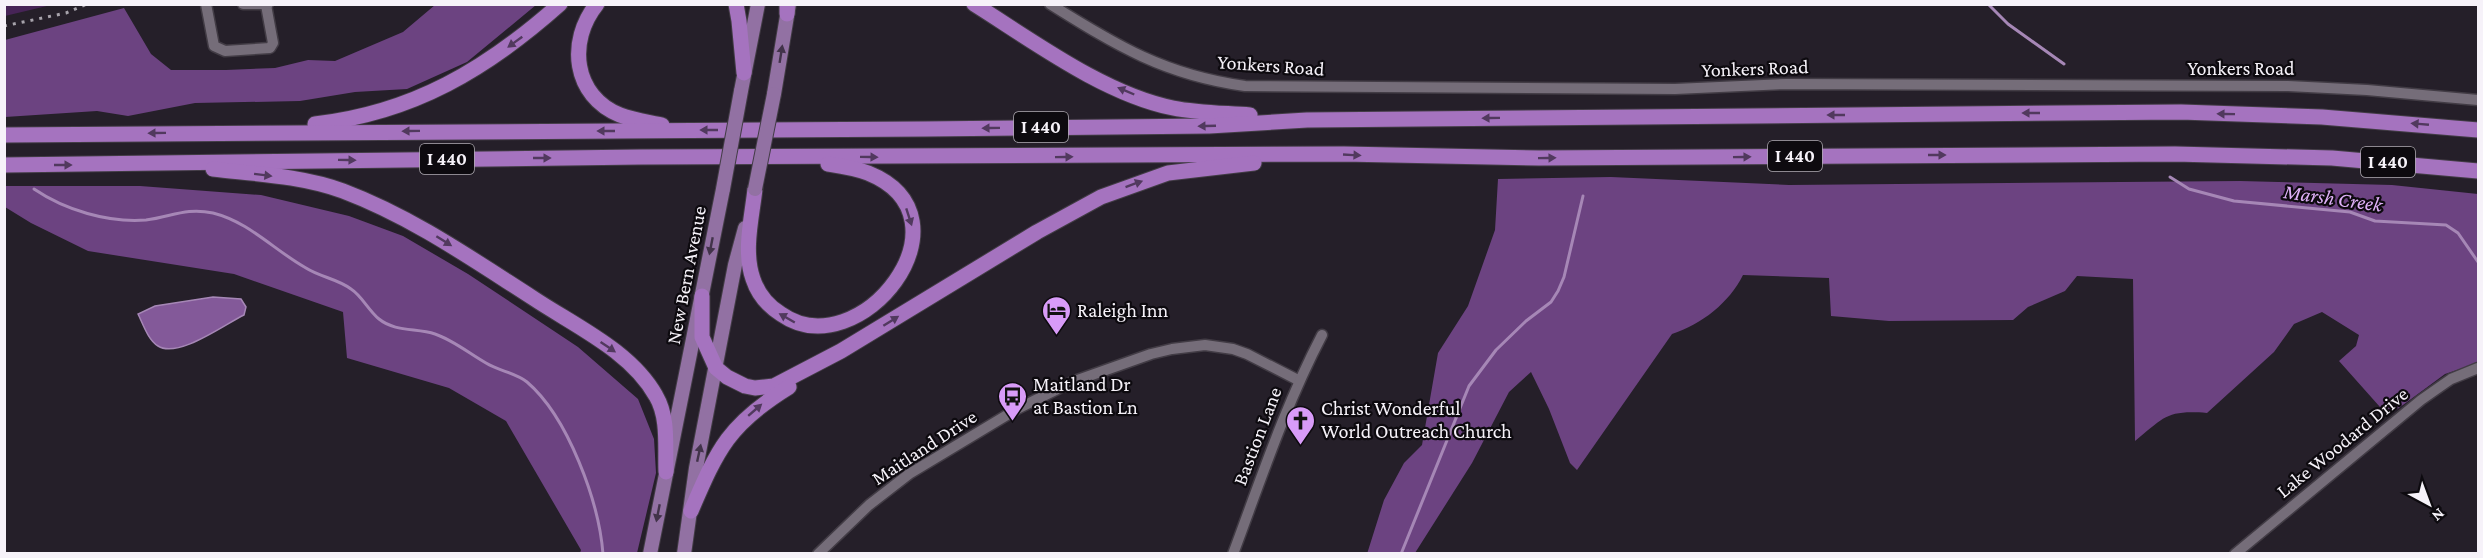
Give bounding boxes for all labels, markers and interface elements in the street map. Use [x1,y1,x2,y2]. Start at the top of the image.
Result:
one-way arrow [508,36,524,48]
one-way arrow [776,44,785,63]
street label: Yonkers Road [1217,50,1326,80]
street label: Yonkers Road [1701,55,1809,81]
street label: Yonkers Road [2187,57,2295,79]
one-way arrow [1118,87,1135,96]
one-way arrow [2021,108,2040,118]
one-way arrow [2216,109,2235,118]
one-way arrow [1826,110,1845,120]
road number: I 440 [1014,112,1068,142]
one-way arrow [1482,113,1501,123]
one-way arrow [2411,119,2430,129]
one-way arrow [1197,121,1216,130]
one-way arrow [981,123,1000,133]
one-way arrow [699,125,718,135]
one-way arrow [596,126,615,136]
one-way arrow [401,127,420,136]
one-way arrow [148,129,167,138]
road number: I 440 [1768,141,1822,171]
road number: I 440 [420,144,474,174]
road number: I 440 [2361,147,2415,177]
one-way arrow [1342,150,1361,159]
one-way arrow [1927,150,1946,160]
one-way arrow [860,152,879,162]
one-way arrow [1055,152,1074,162]
one-way arrow [1732,152,1751,162]
one-way arrow [533,153,552,163]
one-way arrow [1537,153,1556,163]
one-way arrow [338,155,357,165]
one-way arrow [53,160,72,170]
one-way arrow [253,170,272,180]
one-way arrow [1125,179,1143,188]
water label: Marsh Creek [2281,179,2385,217]
street label: New Bern Avenue [662,204,710,346]
one-way arrow [905,208,914,226]
one-way arrow [436,236,452,247]
one-way arrow [706,237,715,256]
hotel icon: Raleigh Inn [1040,294,1072,336]
place label: Raleigh Inn [1077,299,1168,322]
one-way arrow [778,313,795,323]
one-way arrow [883,315,899,326]
one-way arrow [599,341,615,353]
place label: Maitland Dr at Bastion Ln [1033,373,1138,418]
bus stop icon: Maitland Dr at Bastion Ln [996,380,1028,422]
street label: Lake Woodard Drive [2272,382,2412,502]
street label: Bastion Lane [1228,384,1286,488]
place label: Christ Wonderful World Outreach Church [1321,397,1512,442]
one-way arrow [747,404,762,417]
church icon: Christ Wonderful World Outreach Church [1284,404,1316,446]
street label: Maitland Drive [867,405,981,489]
one-way arrow [695,444,704,463]
north arrow [2399,474,2459,534]
one-way arrow [653,503,662,522]
text: N [2429,505,2448,525]

